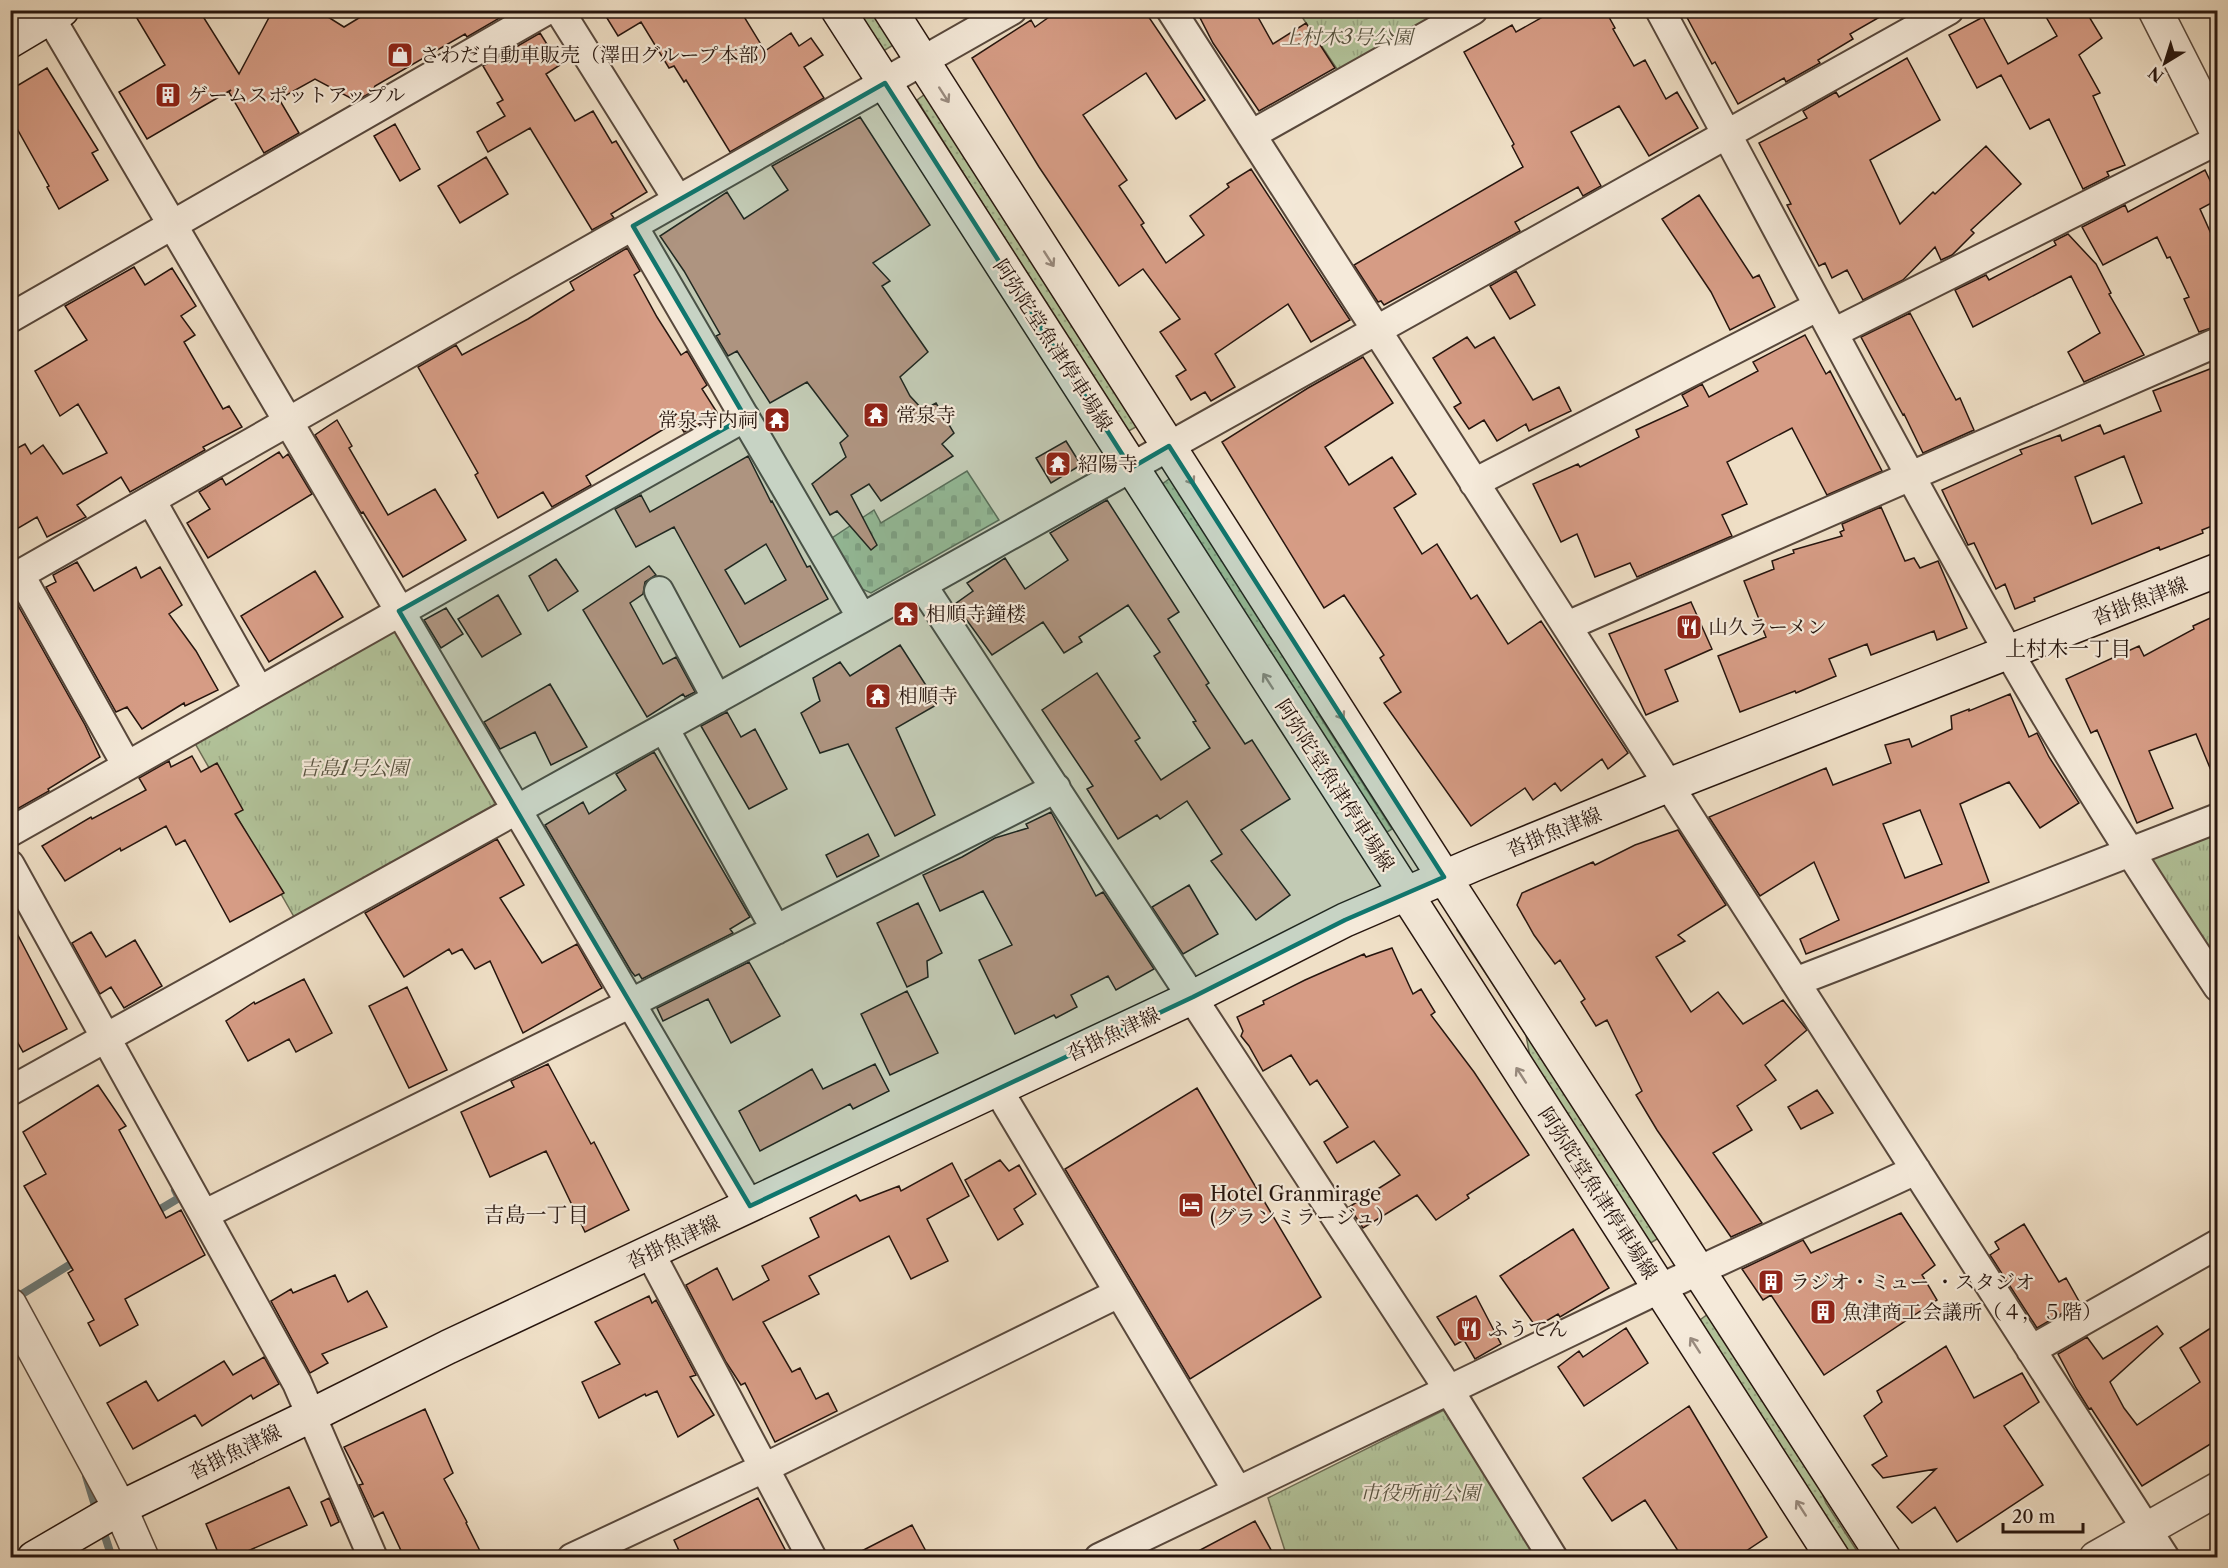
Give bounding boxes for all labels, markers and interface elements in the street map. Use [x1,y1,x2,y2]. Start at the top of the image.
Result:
park label: 上村木3号公園 [1281,25,1416,49]
north arrow [2135,33,2195,93]
shop icon: さわだ自動車販売（澤田グループ本部） [385,40,415,70]
place label: さわだ自動車販売（澤田グループ本部） [420,43,778,67]
text: N [2144,63,2167,87]
building icon: ゲームスポットアップル [153,80,183,110]
place label: ゲームスポットアップル [188,83,405,107]
one-way arrow [939,86,951,103]
one-way arrow [1043,251,1056,268]
street label: 阿弥陀堂魚津停車場線 [988,255,1118,435]
temple icon: 常泉寺 [861,400,891,430]
place label: 常泉寺 [896,403,956,427]
temple icon: 常泉寺内祠 [762,405,792,435]
place label: 常泉寺内祠 [658,408,758,432]
temple icon: 紹陽寺 [1043,449,1073,479]
place label: 紹陽寺 [1078,452,1138,476]
one-way arrow [1182,468,1195,485]
street label: 沓掛魚津線 [2089,572,2191,630]
temple icon: 相順寺鐘楼 [891,599,921,629]
place label: 相順寺鐘楼 [926,602,1026,626]
restaurant icon: 山久ラーメン [1674,612,1704,642]
place label: 山久ラーメン [1708,615,1827,639]
district label: 上村木一丁目 [2005,636,2131,661]
one-way arrow [1262,673,1274,690]
temple icon: 相順寺 [863,681,893,711]
place label: 相順寺 [898,684,958,708]
street label: 阿弥陀堂魚津停車場線 [1270,695,1400,875]
one-way arrow [1333,703,1345,720]
park label: 吉島1号公園 [300,756,411,780]
street label: 沓掛魚津線 [1503,802,1605,862]
street label: 沓掛魚津線 [1063,1002,1163,1066]
one-way arrow [1515,1067,1527,1084]
street label: 阿弥陀堂魚津停車場線 [1533,1103,1663,1283]
place label: Hotel Granmirage (グランミラージュ） [1210,1182,1395,1229]
hotel icon: Hotel Granmirage (グランミラージュ） [1176,1190,1206,1220]
district label: 吉島一丁目 [484,1202,589,1227]
street label: 沓掛魚津線 [623,1210,723,1274]
building icon: ラジオ・ミュー ・スタジオ [1756,1267,1786,1297]
place label: ラジオ・ミュー ・スタジオ [1790,1270,2035,1294]
building icon: 魚津商工会議所（４，５階） [1808,1297,1838,1327]
place label: 魚津商工会議所（４，５階） [1842,1300,2102,1324]
restaurant icon: ふうてん [1454,1314,1484,1344]
place label: ふうてん [1488,1317,1568,1341]
one-way arrow [1689,1336,1702,1353]
street label: 沓掛魚津線 [185,1419,285,1485]
park label: 市役所前公園 [1360,1481,1483,1505]
scale bar [2003,1496,2082,1534]
one-way arrow [1795,1500,1808,1517]
text: 20 m [2012,1506,2056,1528]

